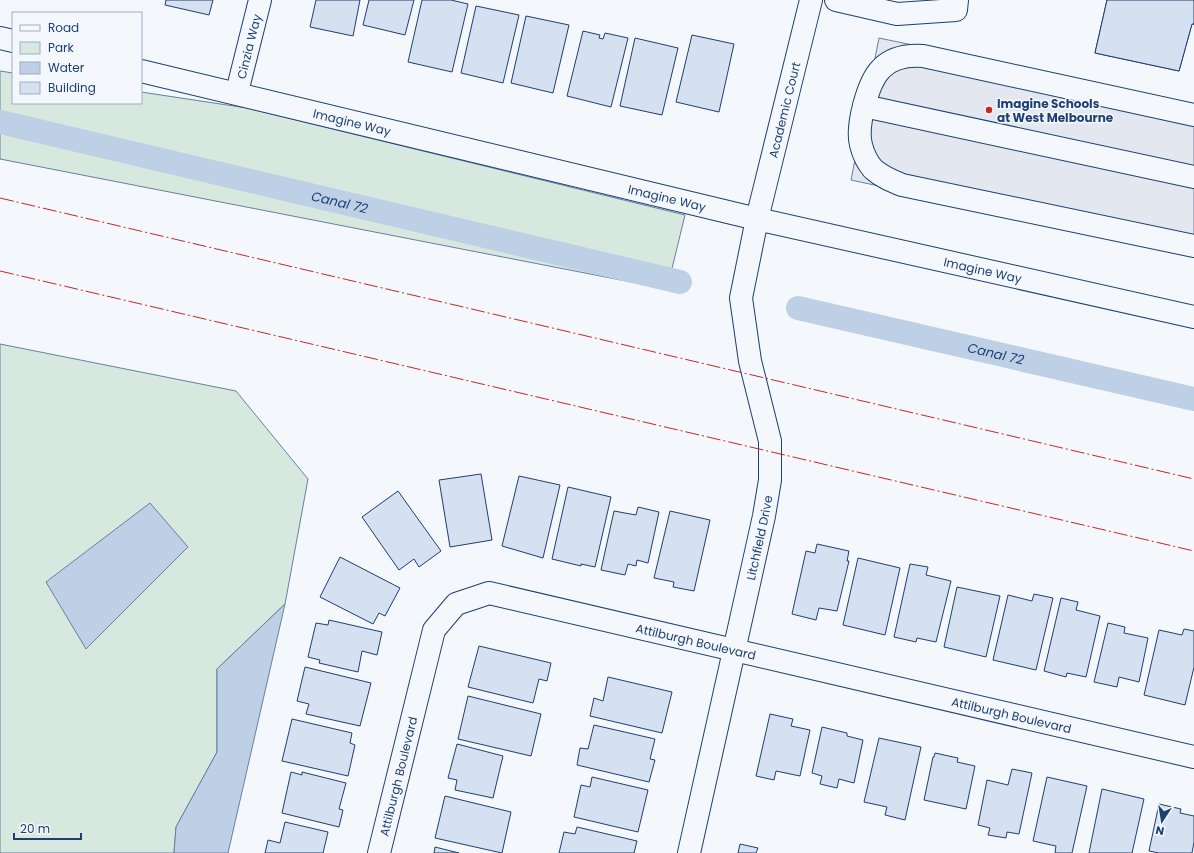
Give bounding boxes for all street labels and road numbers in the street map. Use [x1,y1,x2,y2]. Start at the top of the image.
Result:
street label: Cinzia Way [232,12,265,81]
street label: Academic Court [764,60,804,160]
street label: Imagine Way [311,104,393,139]
street label: Imagine Way [626,180,708,215]
street label: Imagine Way [942,253,1024,287]
street label: Litchfield Drive [742,494,776,582]
street label: Attilburgh Boulevard [634,619,758,663]
street label: Attilburgh Boulevard [950,692,1073,737]
street label: Attilburgh Boulevard [375,715,421,838]

